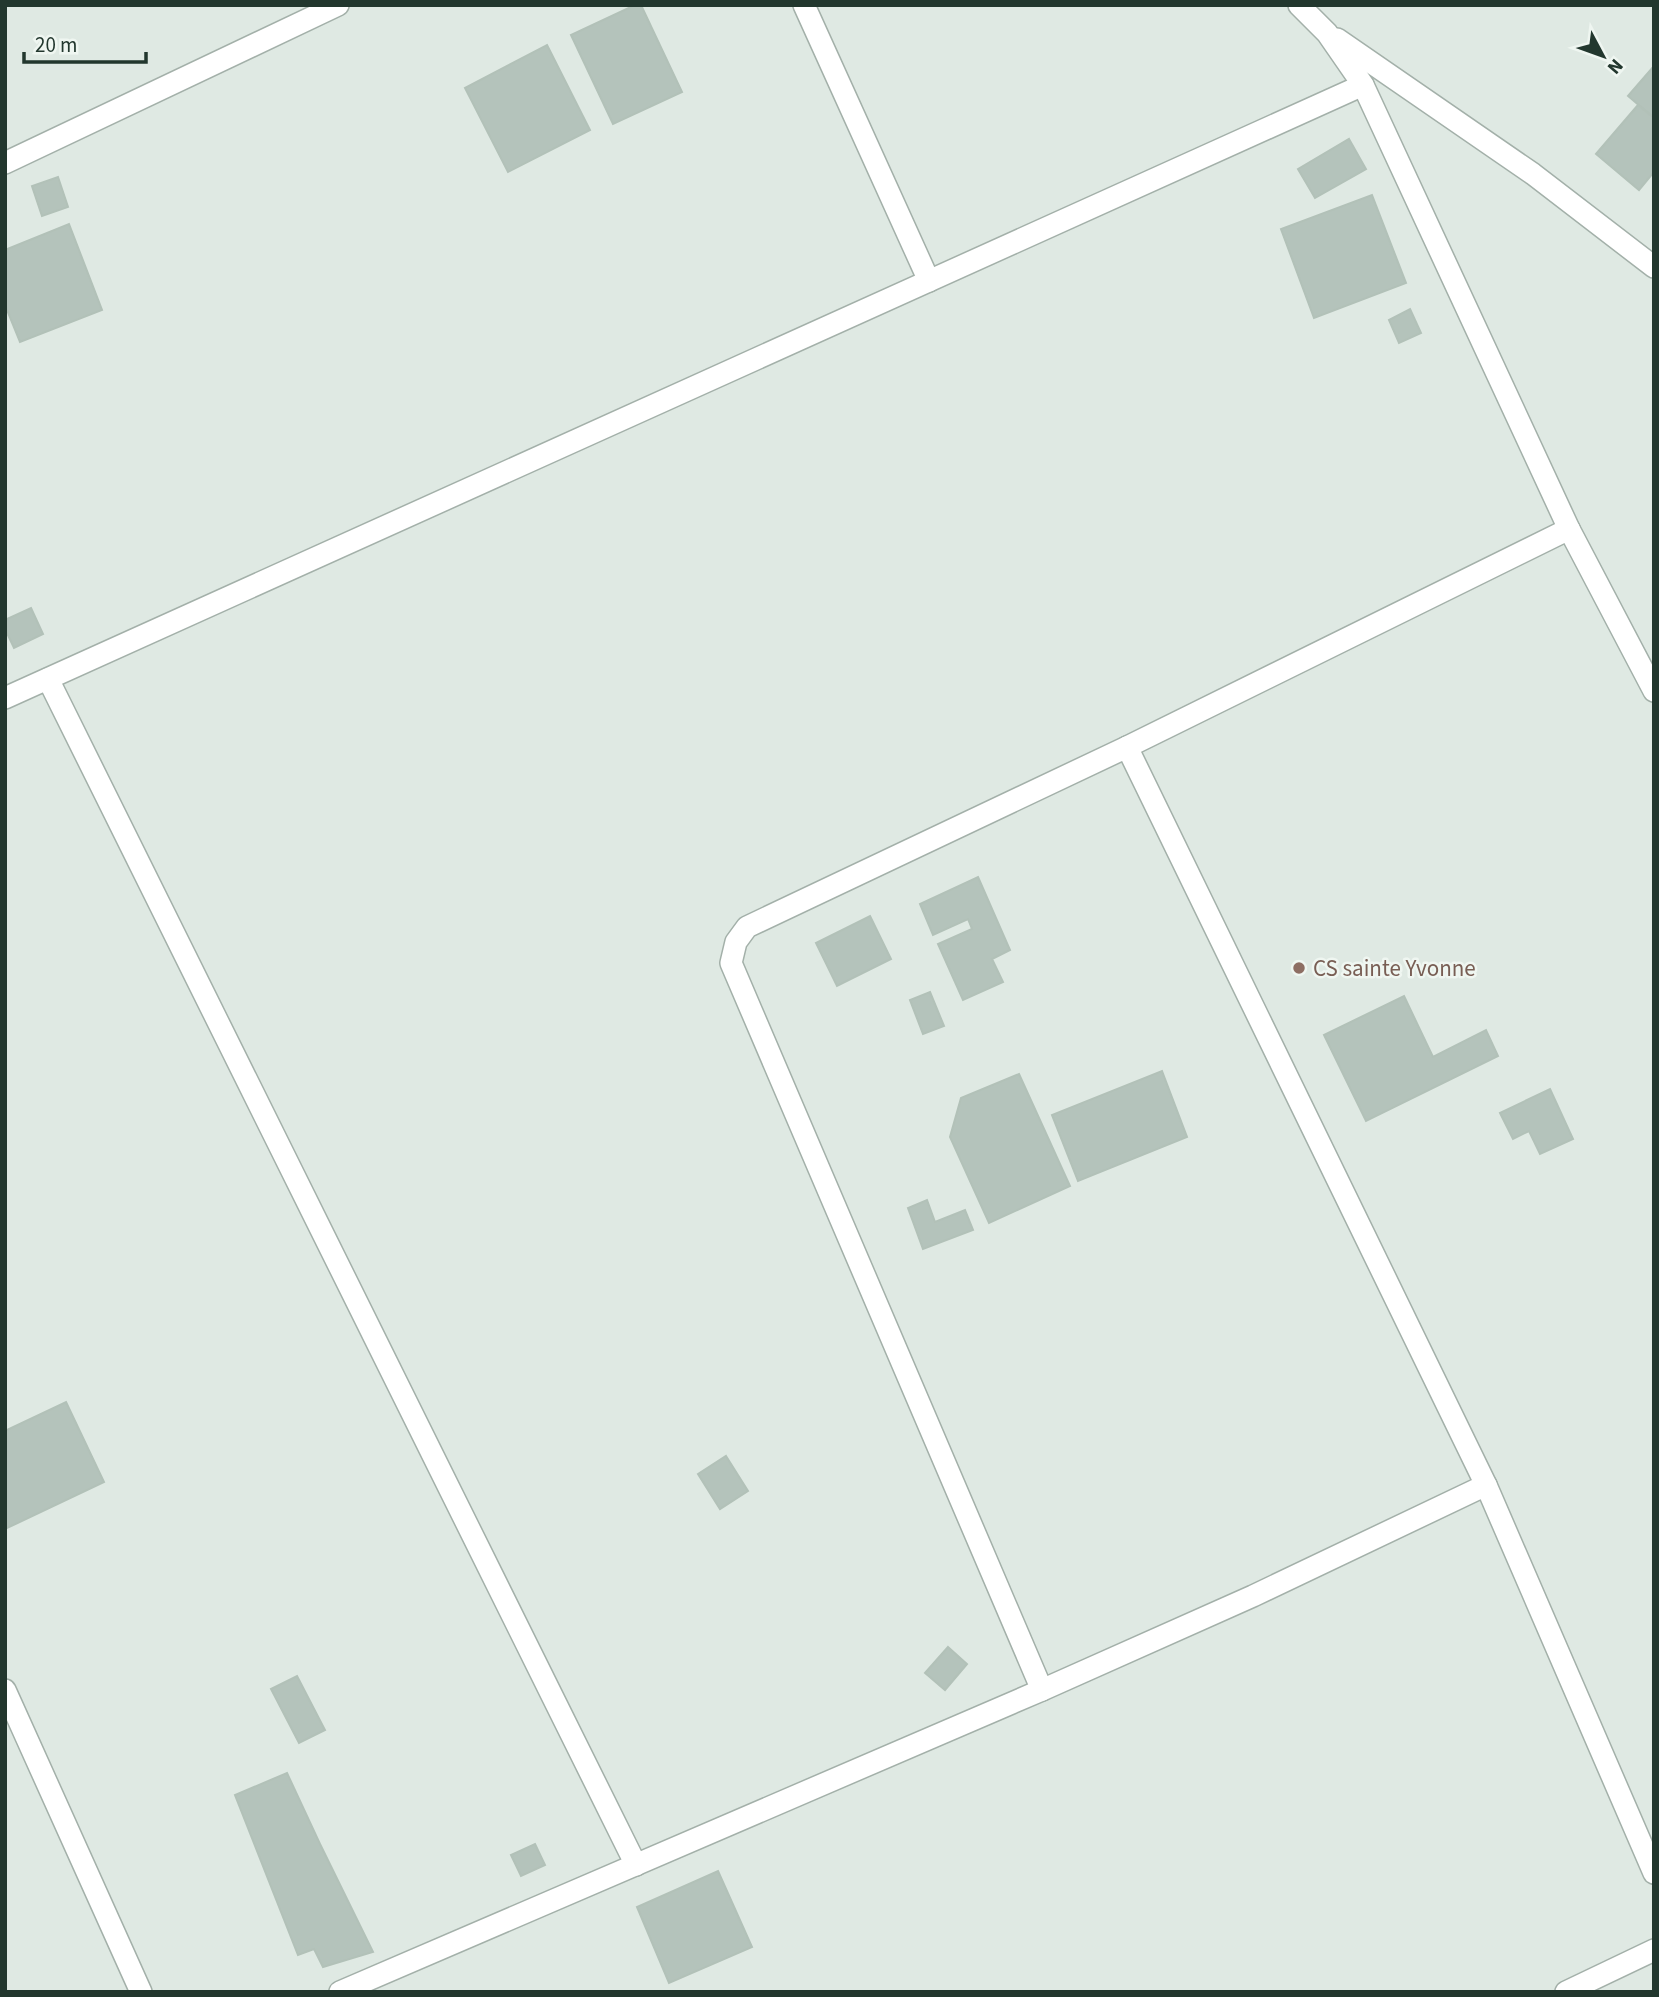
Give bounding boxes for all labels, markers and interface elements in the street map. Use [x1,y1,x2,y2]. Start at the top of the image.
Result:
scale bar [24,21,147,65]
north arrow [1568,21,1638,91]
text: 20 m [35,30,77,60]
text: N [1600,53,1629,80]
place label: CS sainte Yvonne [1313,952,1476,985]
marker: CS sainte Yvonne [1291,960,1307,976]

